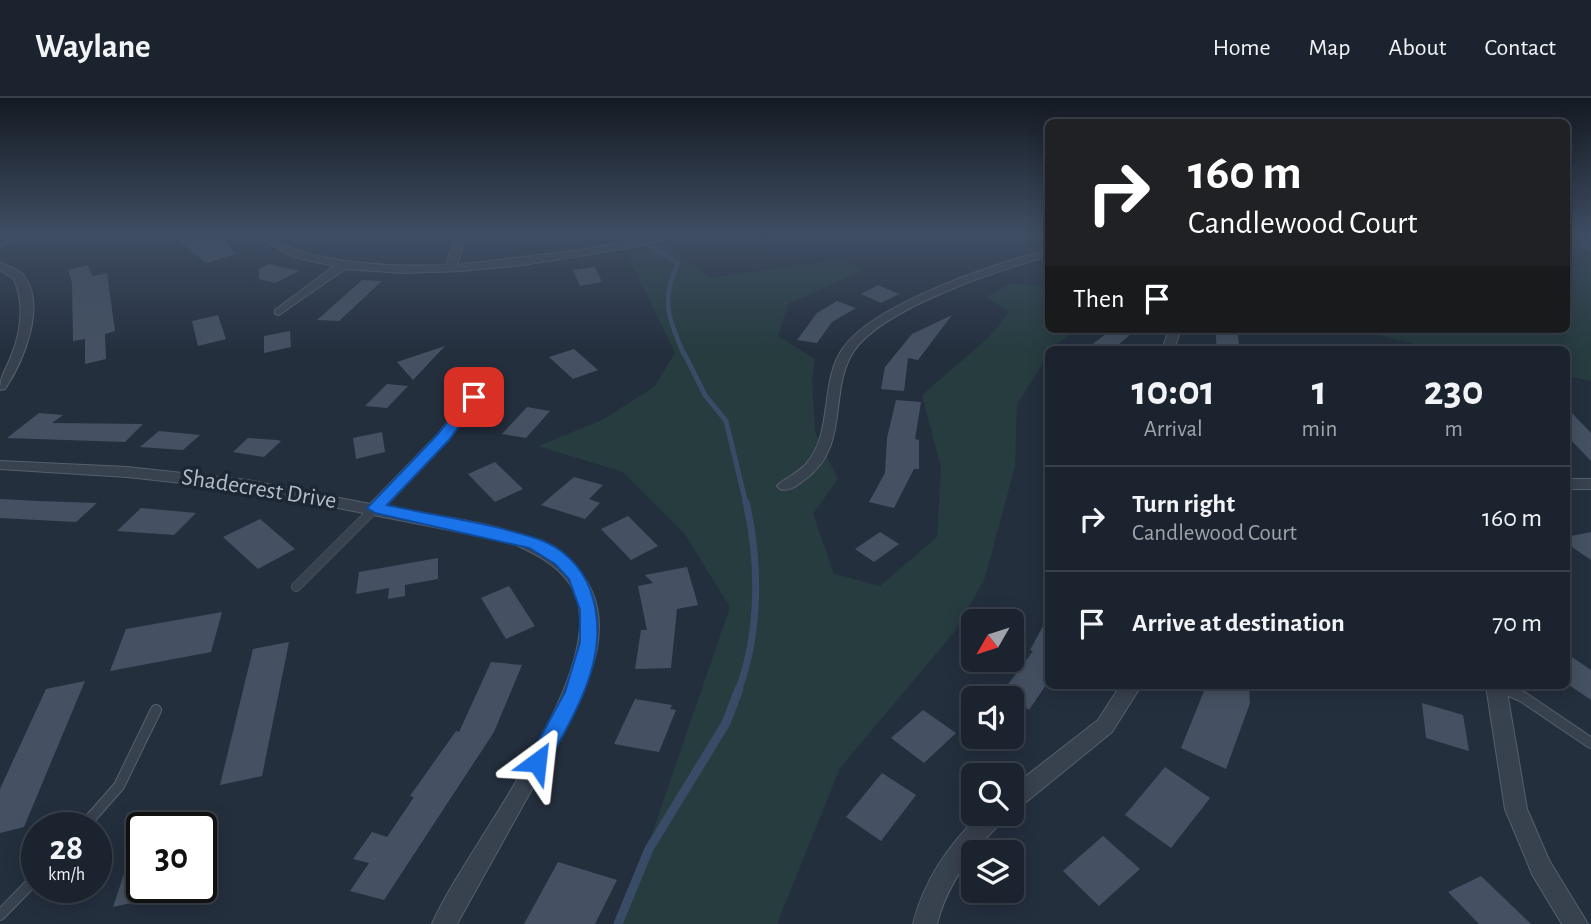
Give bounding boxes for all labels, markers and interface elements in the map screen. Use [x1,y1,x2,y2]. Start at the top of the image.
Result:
text: Waylane [35,31,151,64]
text: Home [1213,36,1271,60]
text: Map [1309,36,1351,60]
text: About [1389,36,1446,60]
text: Contact [1484,36,1556,60]
icon: right [1073,147,1164,238]
text: 160 m [1188,149,1302,198]
text: Candlewood Court [1188,207,1418,239]
icon: arrive [1138,280,1176,318]
text: Then [1073,286,1124,312]
pin [444,367,504,427]
text: 10:01 [1131,370,1215,412]
text: 1 [1312,370,1327,412]
text: 230 [1424,370,1484,412]
icon: arrive [455,378,493,416]
text: Arrival [1144,418,1203,441]
text: min [1302,418,1337,441]
text: m [1444,418,1463,441]
street label: Shadecrest Drive [180,465,338,513]
text: Turn right [1132,491,1235,517]
icon: right [1073,500,1111,538]
text: 160 m [1482,505,1542,531]
text: Candlewood Court [1132,522,1297,545]
icon: arrive [1073,605,1111,643]
north arrow [961,609,1024,672]
map controls [961,609,1024,903]
text: Arrive at destination [1132,610,1345,636]
text: 70 m [1492,610,1542,636]
button: sound [961,686,1024,749]
position arrow [500,725,574,799]
button: search [961,763,1024,826]
speed limit sign: 30 [126,812,217,903]
text: 28 [50,831,83,866]
button: layers [961,840,1024,903]
text: km/h [48,866,85,884]

